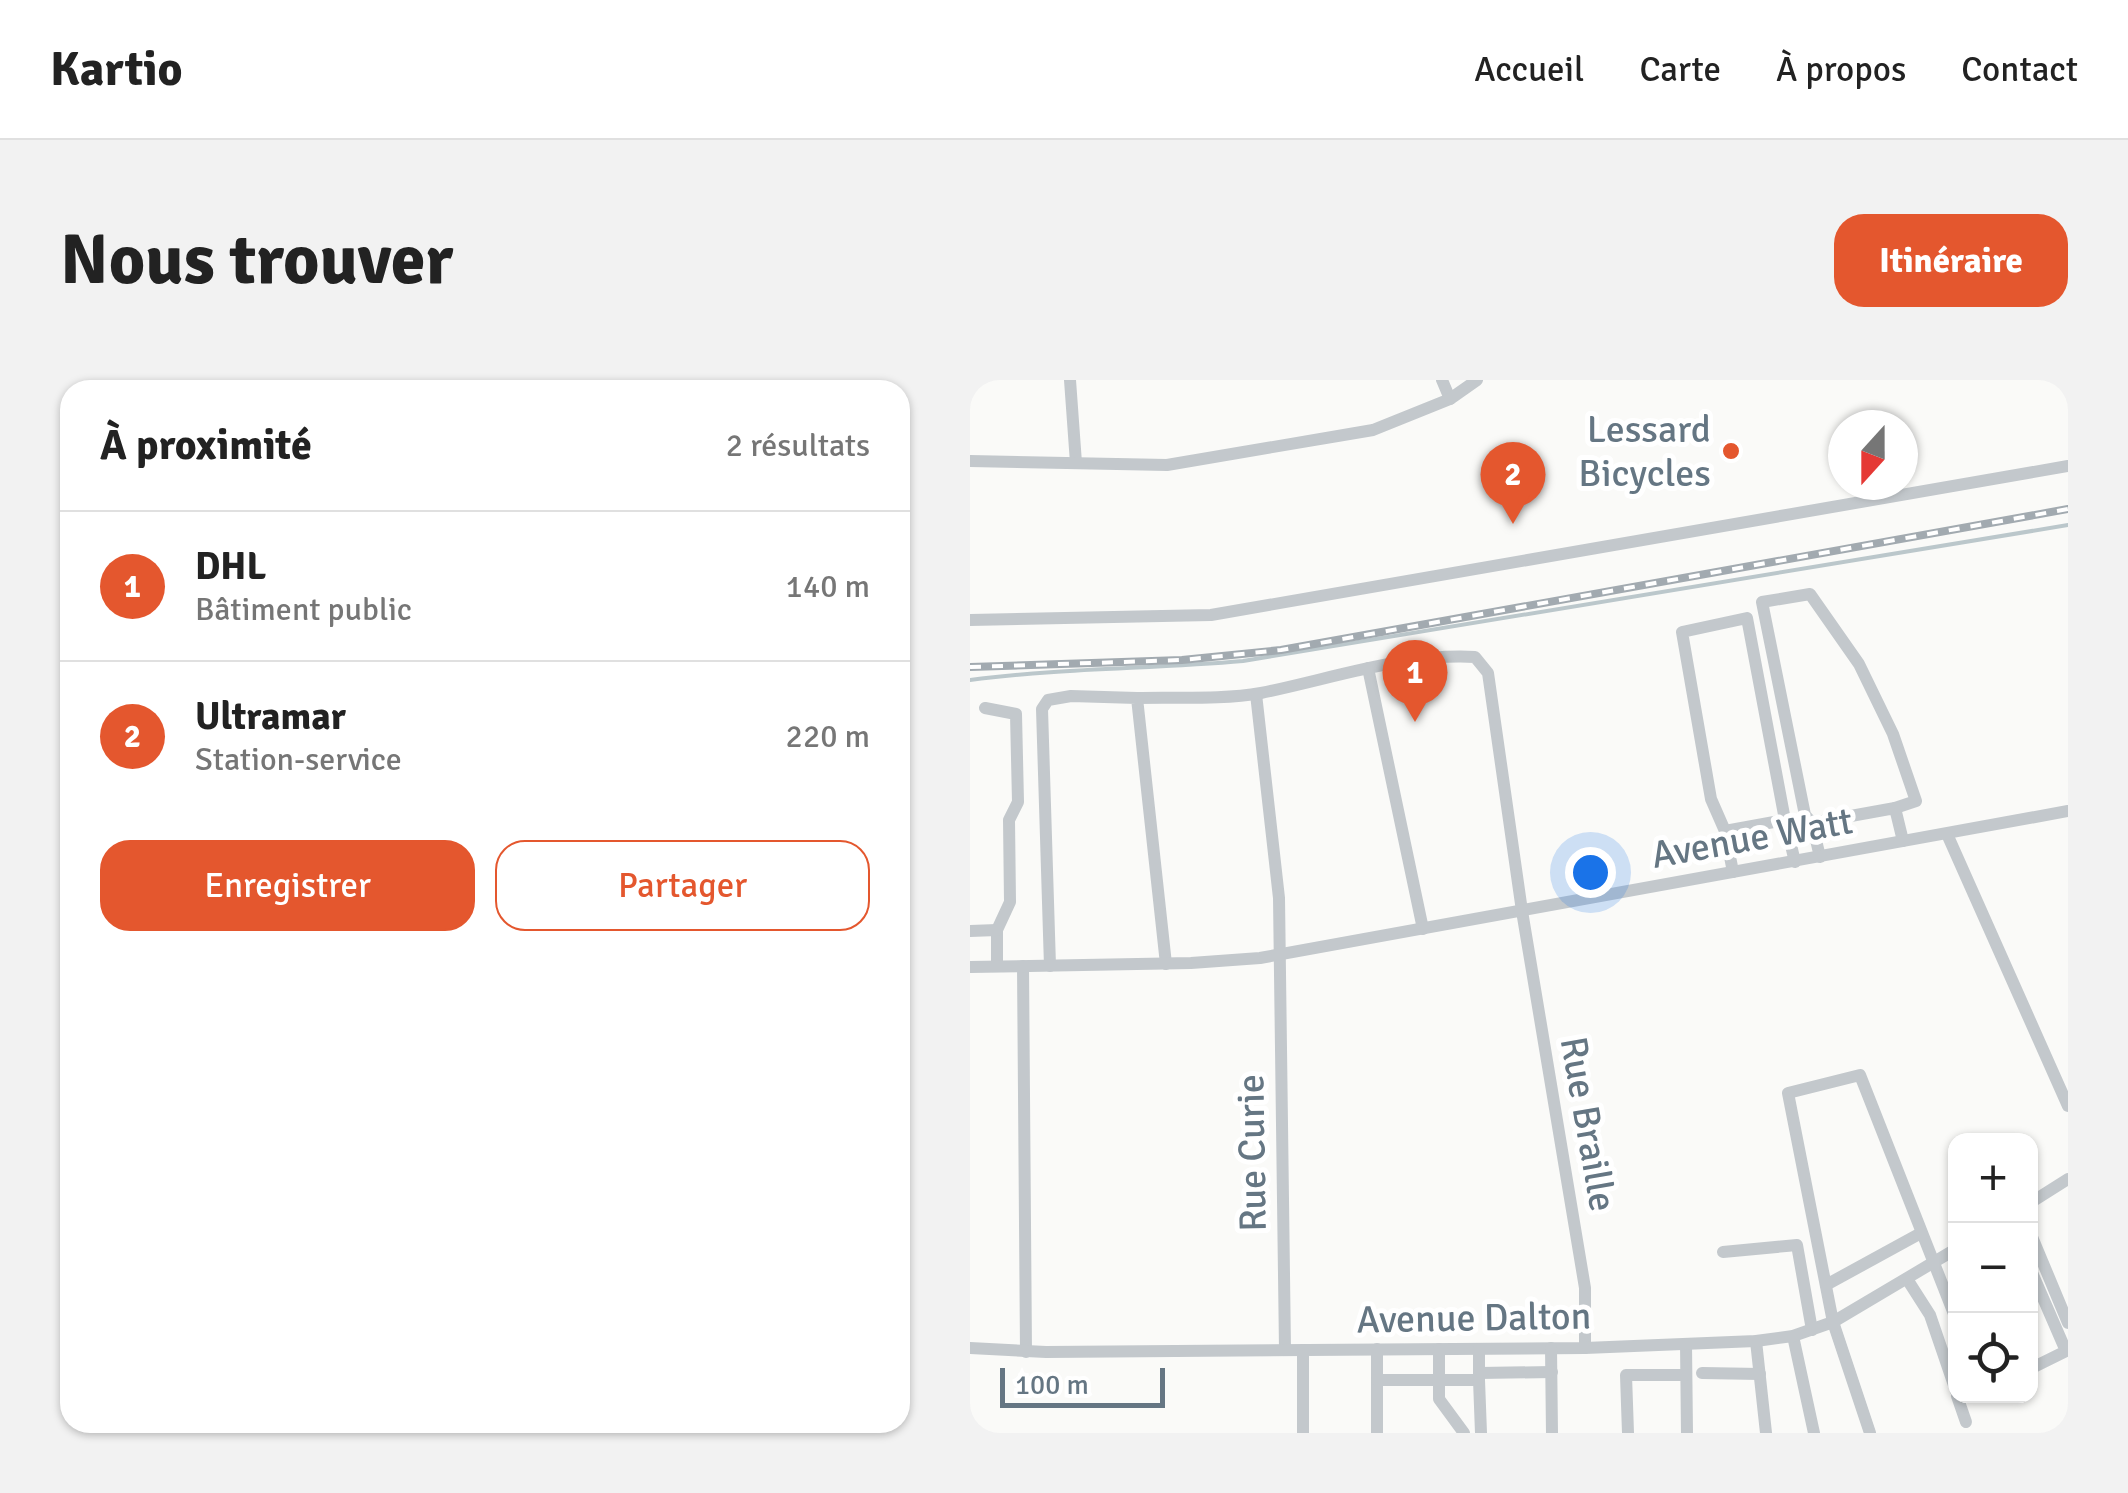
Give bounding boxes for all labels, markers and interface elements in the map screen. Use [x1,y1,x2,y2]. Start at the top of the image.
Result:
text: Kartio [50,40,183,99]
text: Accueil [1474,48,1584,91]
text: Carte [1639,48,1721,91]
text: À propos [1776,48,1906,91]
text: Contact [1961,48,2078,91]
button: Itinéraire [1834,214,2068,307]
text: Nous trouver [60,217,453,303]
place label: Lessard Bicycles [1578,406,1711,497]
north arrow [1828,410,1918,500]
text: À proximité [100,420,312,471]
text: 2 résultats [726,426,870,465]
marker: Lessard Bicycles [1720,440,1742,462]
pin: 2 [1480,442,1546,524]
text: DHL [195,543,266,590]
text: 1 [124,567,141,606]
text: 140 m [786,567,870,606]
text: Bâtiment public [195,590,412,629]
pin: 1 [1382,640,1448,722]
text: Ultramar [195,693,346,740]
text: 2 [124,717,141,756]
text: 220 m [786,717,870,756]
text: Station-service [195,740,402,779]
street label: Avenue Watt [1648,797,1856,879]
button: Enregistrer [100,840,475,931]
button: Partager [495,840,870,931]
your location [1565,847,1616,898]
street label: Rue Braille [1550,1033,1626,1215]
street label: Rue Curie [1227,1074,1277,1232]
map controls [1948,1133,2038,1403]
button: + [1948,1133,2038,1223]
button: − [1948,1223,2038,1313]
street label: Avenue Dalton [1356,1292,1592,1344]
button: locate [1948,1313,2038,1403]
scale bar [1000,1363,1165,1408]
text: 100 m [1015,1368,1089,1402]

